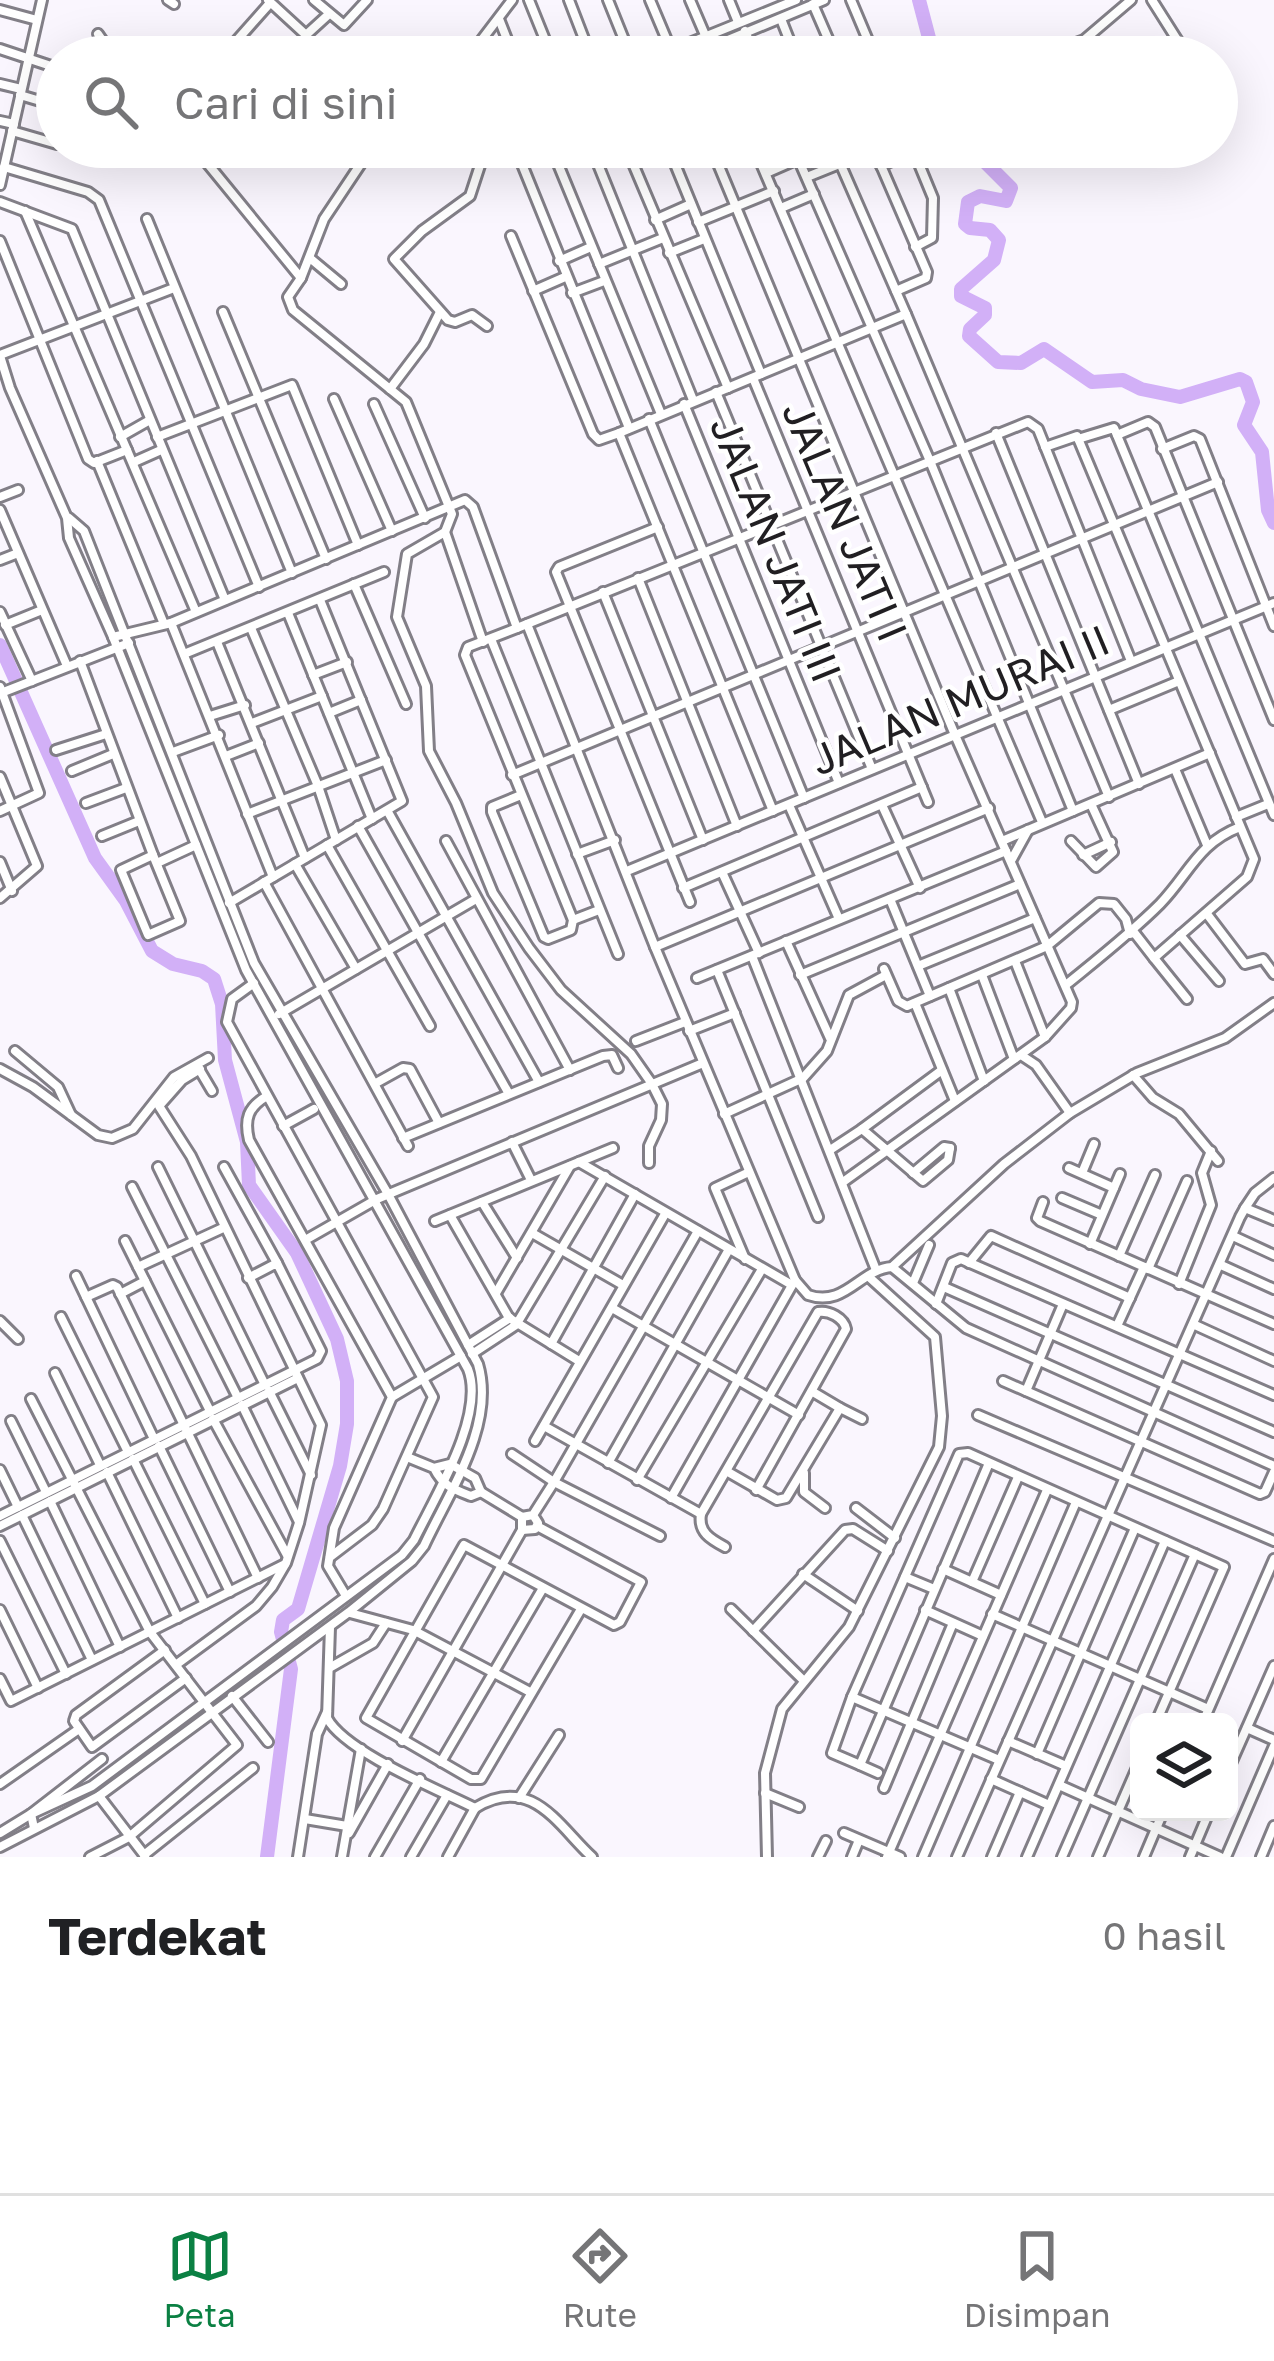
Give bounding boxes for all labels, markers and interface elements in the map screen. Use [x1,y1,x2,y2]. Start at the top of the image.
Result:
search box [36,36,1238,168]
icon: search [78,69,144,135]
text: Cari di sini [174,75,398,129]
street label: JALAN JATI I [773,393,919,648]
street label: JALAN JATI III [701,408,853,689]
street label: JALAN MURAI II [803,614,1116,785]
map controls [1130,1713,1238,1821]
button: layers [1130,1713,1238,1821]
text: Terdekat [48,1905,267,1966]
text: 0 hasil [1102,1912,1226,1959]
tab: Peta [163,2223,236,2334]
tab: Rute [563,2223,637,2334]
tab: Disimpan [964,2223,1111,2334]

